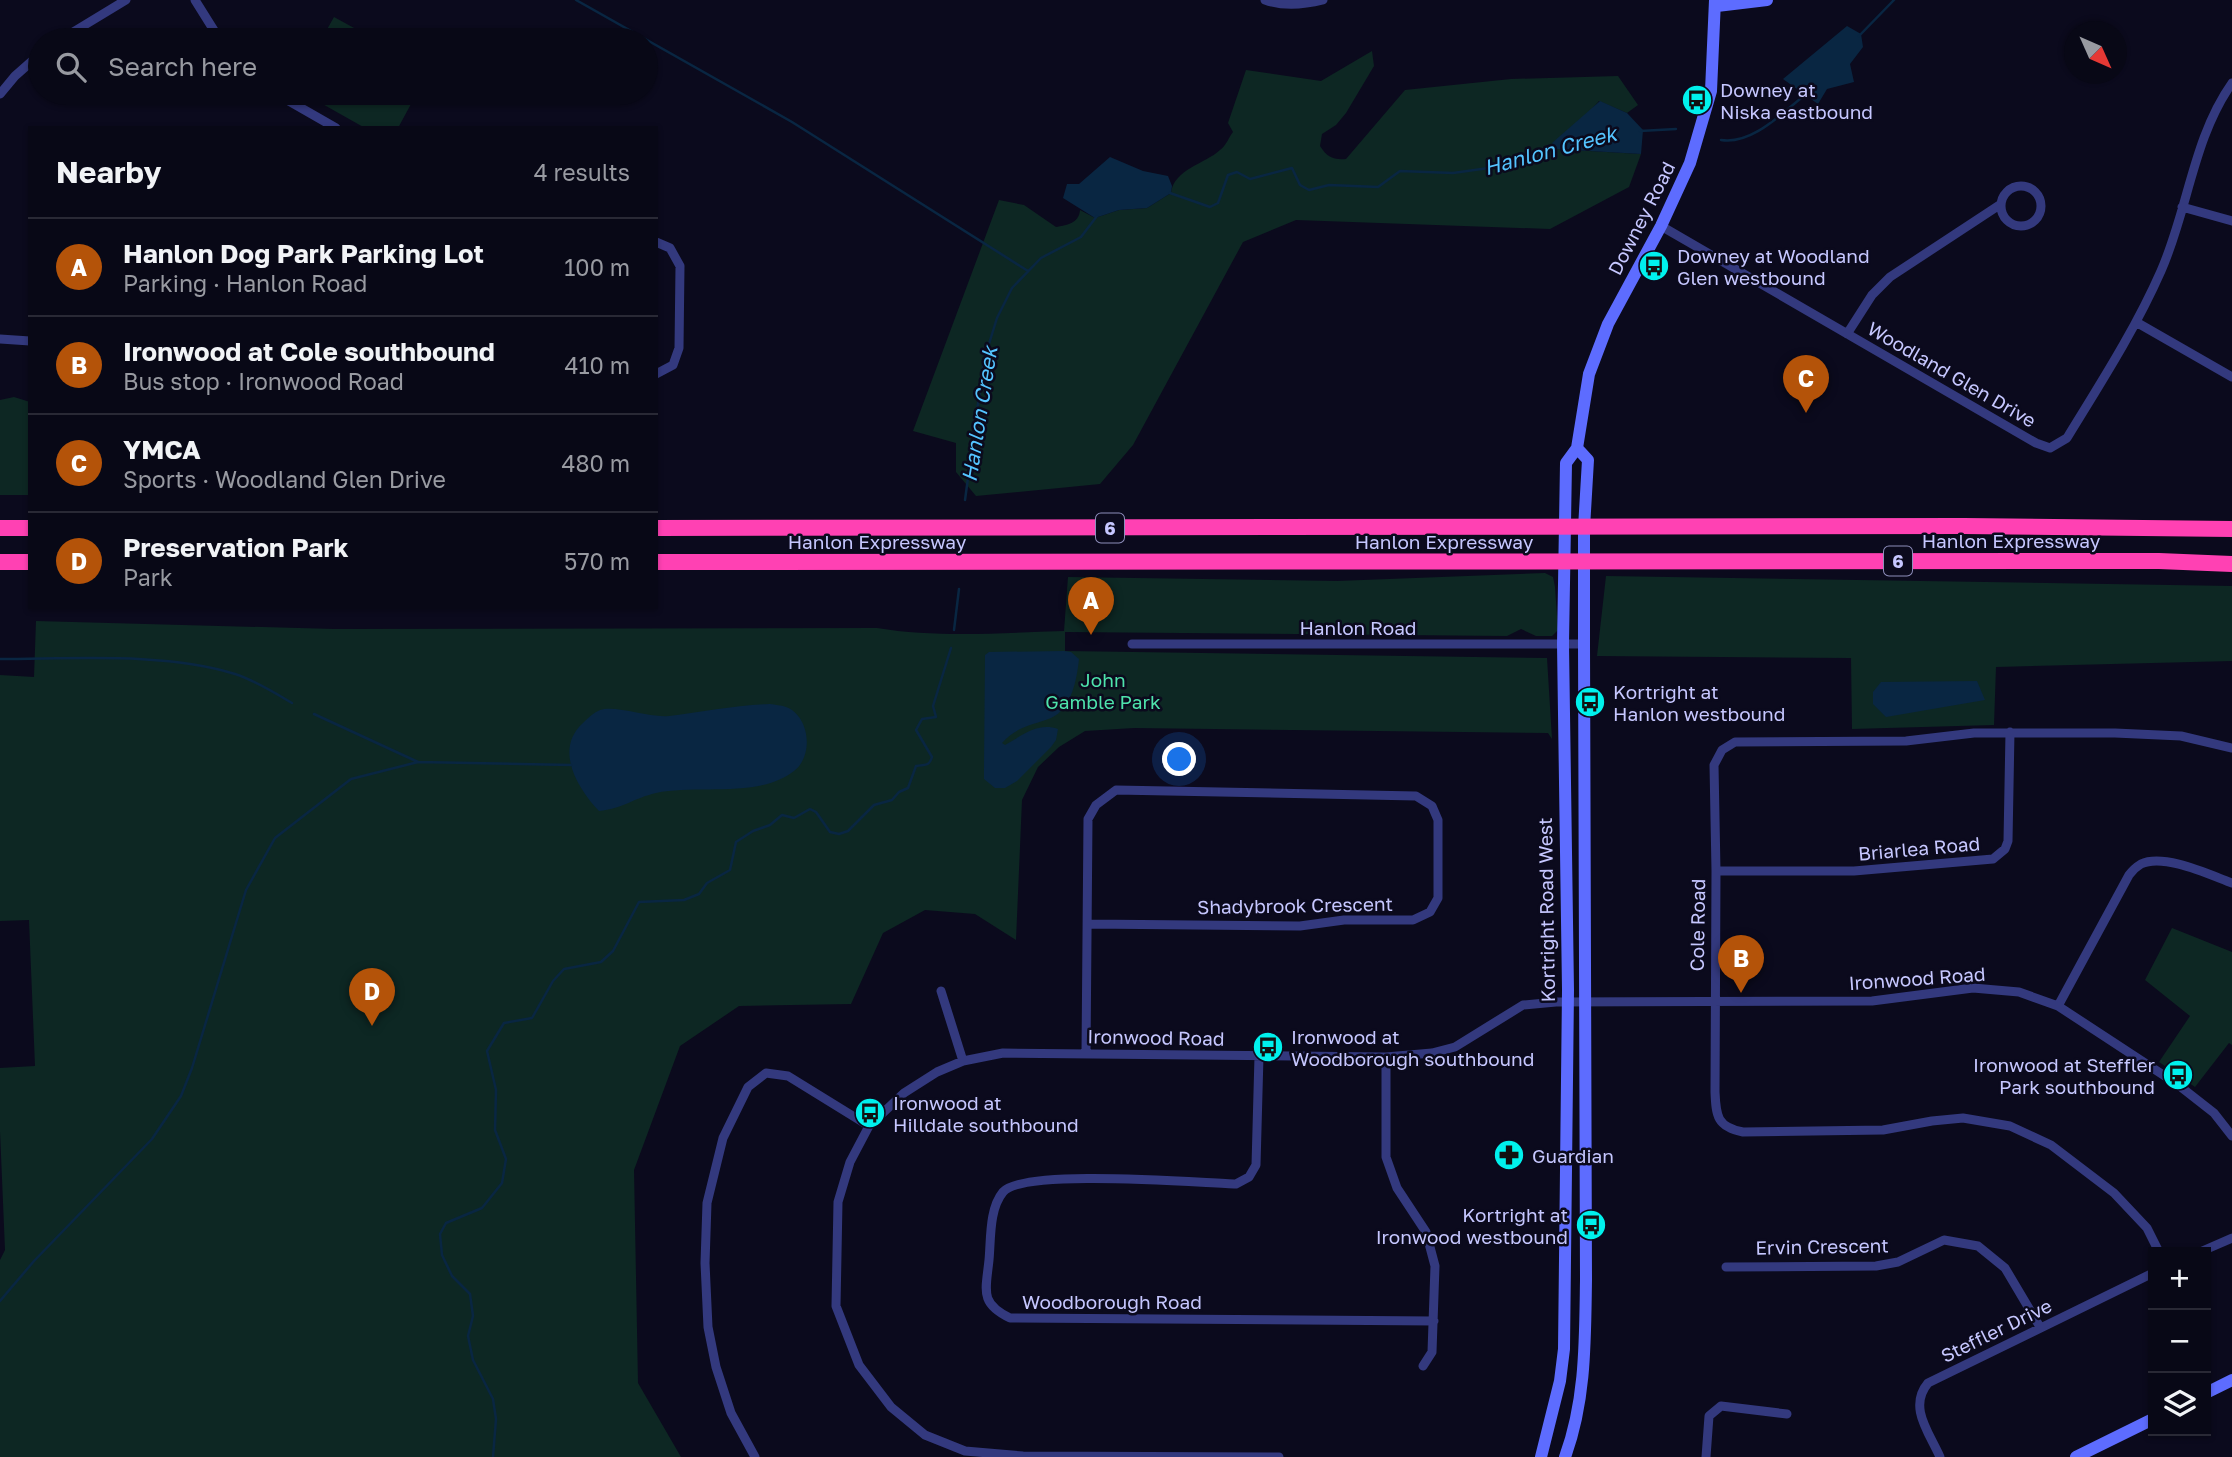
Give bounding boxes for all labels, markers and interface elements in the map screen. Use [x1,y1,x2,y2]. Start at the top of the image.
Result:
north arrow [2064,21,2127,84]
search box [28,28,658,105]
icon: search [52,48,90,86]
text: Search here [108,51,257,82]
place label: Downey at Niska eastbound [1720,78,1873,123]
bus stop icon: Downey at Niska eastbound [1680,83,1714,117]
water label: Hanlon Creek [1481,119,1621,180]
text: Nearby [56,154,161,190]
street label: Downey Road [1603,157,1679,279]
text: 4 results [534,158,630,186]
text: Hanlon Dog Park Parking Lot [123,238,484,269]
place label: Downey at Woodland Glen westbound [1677,244,1870,289]
bus stop icon: Downey at Woodland Glen westbound [1637,249,1671,283]
text: A [71,253,87,281]
text: 100 m [564,253,630,281]
text: Parking · Hanlon Road [123,269,367,297]
street label: Woodland Glen Drive [1864,316,2040,432]
text: Ironwood at Cole southbound [123,336,495,367]
water label: Hanlon Creek [955,342,1003,483]
text: B [71,351,87,379]
text: 410 m [564,351,630,379]
pin: C [1783,355,1829,413]
text: Bus stop · Ironwood Road [123,367,404,395]
text: YMCA [123,434,201,465]
text: C [71,449,87,477]
text: 480 m [562,449,630,477]
text: Sports · Woodland Glen Drive [123,465,446,493]
road number: 6 [1096,514,1124,542]
street label: Hanlon Expressway [1922,529,2101,552]
street label: Hanlon Expressway [788,530,967,553]
street label: Hanlon Expressway [1355,530,1534,553]
text: Preservation Park [123,532,349,563]
road number: 6 [1884,546,1912,576]
text: D [71,547,87,575]
text: 570 m [564,547,630,575]
text: Park [123,563,173,591]
pin: A [1068,577,1114,635]
street label: Hanlon Road [1299,616,1417,639]
park label: John Gamble Park [1045,668,1161,713]
place label: Kortright at Hanlon westbound [1613,680,1785,725]
bus stop icon: Kortright at Hanlon westbound [1573,685,1607,719]
your location [1162,742,1196,776]
street label: Kortright Road West [1533,817,1559,1003]
street label: Briarlea Road [1857,831,1981,865]
street label: Cole Road [1685,879,1709,971]
street label: Shadybrook Crescent [1197,892,1393,918]
pin: B [1718,935,1764,993]
street label: Ironwood Road [1848,962,1986,994]
pin: D [349,968,395,1026]
street label: Ironwood Road [1087,1024,1225,1050]
place label: Ironwood at Woodborough southbound [1291,1025,1535,1070]
bus stop icon: Ironwood at Woodborough southbound [1251,1030,1285,1064]
place label: Ironwood at Steffler Park southbound [1973,1053,2156,1098]
bus stop icon: Ironwood at Steffler Park southbound [2161,1058,2195,1092]
place label: Ironwood at Hilldale southbound [893,1091,1079,1136]
bus stop icon: Ironwood at Hilldale southbound [853,1096,887,1130]
pharmacy icon: Guardian [1492,1138,1526,1172]
place label: Guardian [1532,1144,1614,1167]
place label: Kortright at Ironwood westbound [1376,1203,1568,1248]
bus stop icon: Kortright at Ironwood westbound [1574,1208,1608,1242]
street label: Ervin Crescent [1755,1233,1889,1259]
map controls [2148,1247,2211,1436]
button: + [2148,1247,2211,1310]
street label: Woodborough Road [1022,1290,1202,1313]
street label: Steffler Drive [1937,1293,2055,1367]
button: − [2148,1310,2211,1373]
button: layers [2148,1373,2211,1436]

